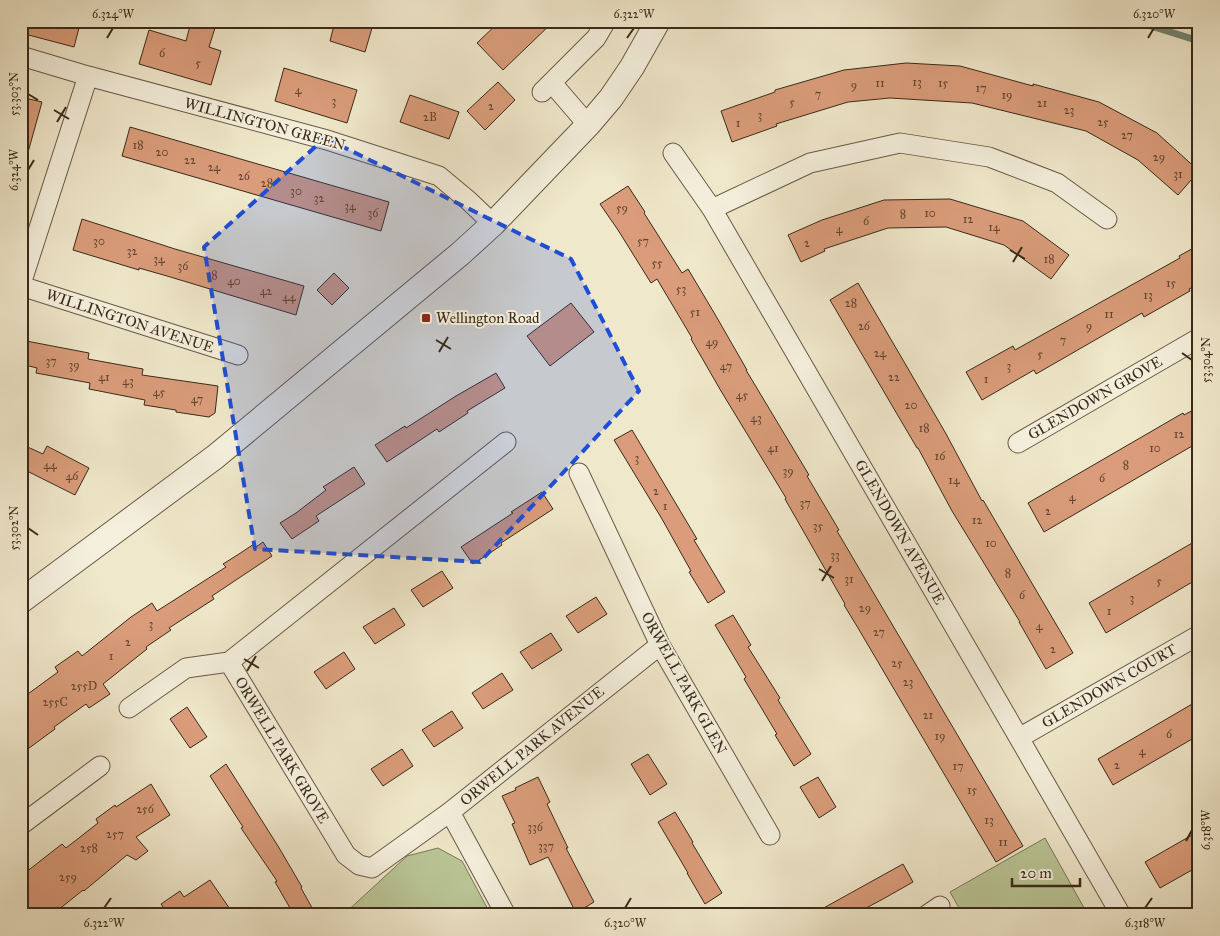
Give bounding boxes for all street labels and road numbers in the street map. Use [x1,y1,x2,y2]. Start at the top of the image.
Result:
street label: WILLINGTON GREEN [182,94,348,154]
street label: WILLINGTON AVENUE [44,285,217,357]
street label: GLENDOWN GROVE [1025,352,1166,444]
street label: GLENDOWN AVENUE [851,456,949,608]
street label: ORWELL PARK GLEN [637,609,731,758]
street label: GLENDOWN COURT [1038,640,1180,732]
street label: ORWELL PARK GROVE [231,673,333,827]
street label: ORWELL PARK AVENUE [456,682,608,810]

